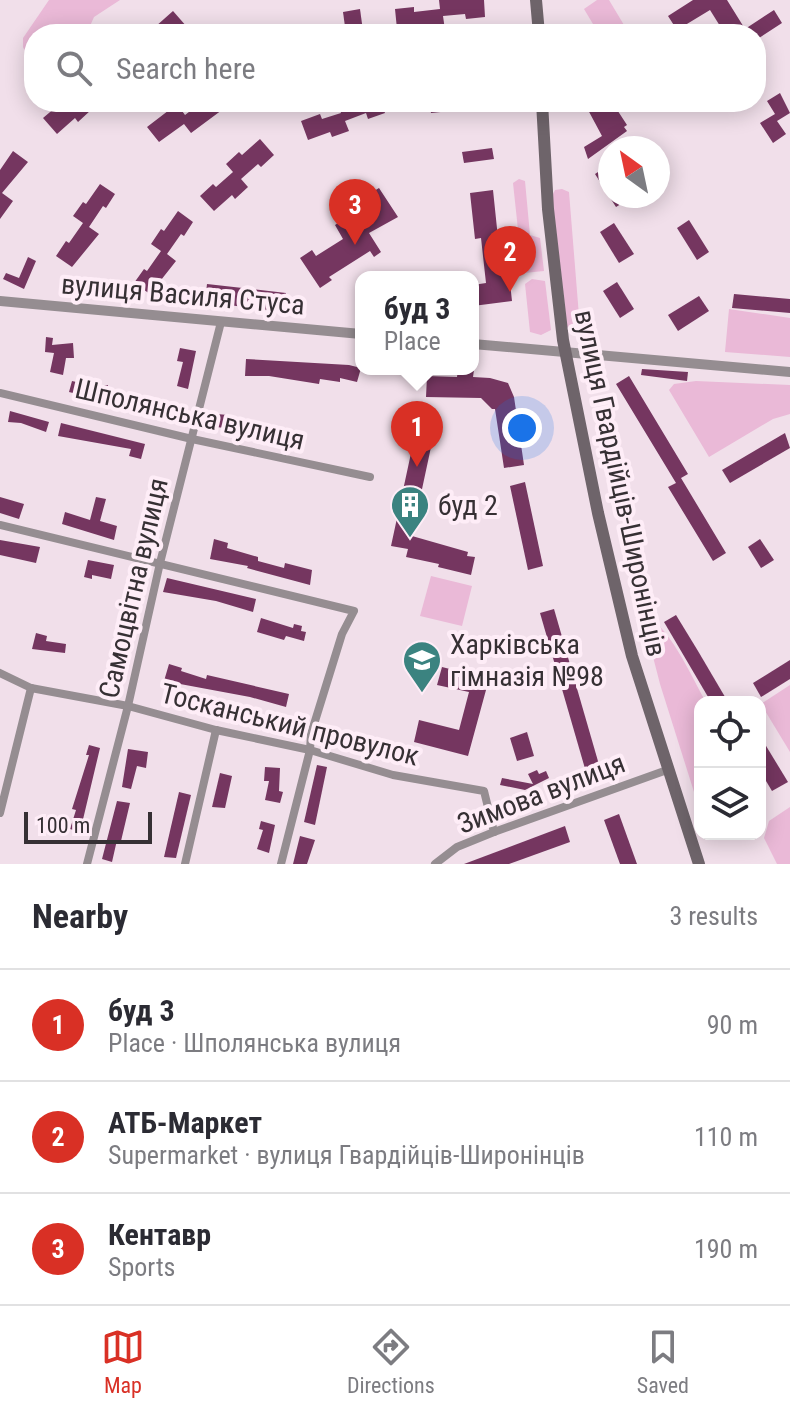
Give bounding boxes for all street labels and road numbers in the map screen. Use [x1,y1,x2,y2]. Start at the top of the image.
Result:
street label: вулиця Василя Стуса [60,267,306,322]
street label: вулиця Гвардійців-Широнінців [568,307,673,659]
street label: Шполянська вулиця [72,372,308,457]
street label: Самоцвітна вулиця [92,475,175,701]
street label: Тосканський провулок [157,676,422,773]
street label: Зимова вулиця [453,746,630,841]

